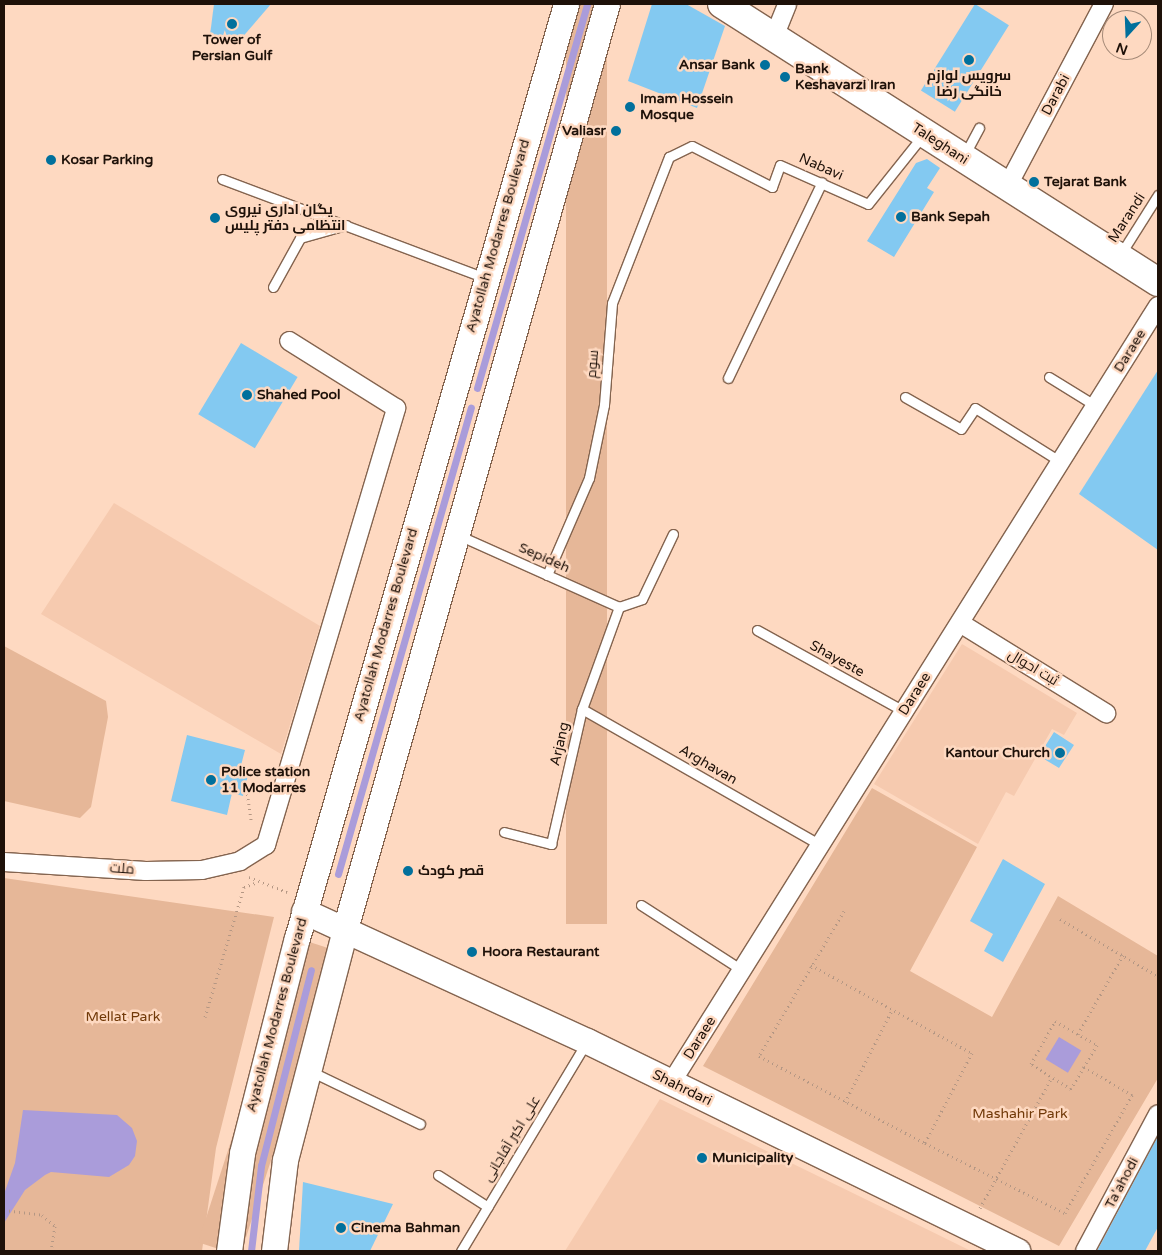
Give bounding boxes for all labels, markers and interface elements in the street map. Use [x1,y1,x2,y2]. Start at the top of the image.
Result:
north arrow [1102,10,1152,60]
marker: Tower of Persian Gulf [226,18,238,30]
place label: Tower of Persian Gulf [192,32,272,64]
text: N [1114,39,1130,59]
marker: سرویس لوازم خانگی رضا [963,54,975,66]
place label: Ansar Bank [679,57,755,73]
marker: Ansar Bank [759,59,771,71]
place label: Bank Keshavarzi Iran [795,61,896,94]
place label: سرویس لوازم خانگی رضا [927,68,1011,100]
marker: Bank Keshavarzi Iran [779,71,791,83]
street label: Darabi [1038,72,1074,118]
place label: Imam Hossein Mosque [640,91,733,124]
marker: Imam Hossein Mosque [624,101,636,113]
street label: Taleghani [909,120,971,168]
place label: Valiasr [562,123,606,139]
marker: Valiasr [610,125,622,137]
street label: Ayatollah Modarres Boulevard [462,137,534,335]
street label: Nabavi [796,150,846,184]
place label: Kosar Parking [61,152,153,168]
marker: Kosar Parking [45,154,57,166]
place label: Tejarat Bank [1044,174,1127,190]
marker: Tejarat Bank [1028,176,1040,188]
street label: Marandi [1105,190,1149,246]
place label: یگان اداری نیروی انتظامی دفتر پلیس [225,202,345,234]
place label: Bank Sepah [911,209,990,225]
marker: Bank Sepah [895,211,907,223]
marker: یگان اداری نیروی انتظامی دفتر پلیس [209,212,221,224]
street label: Daraee [1110,326,1150,376]
street label: سوم [583,349,603,379]
place label: Shahed Pool [257,387,341,403]
marker: Shahed Pool [241,389,253,401]
street label: Ayatollah Modarres Boulevard [350,526,422,724]
street label: Sepideh [516,539,572,577]
street label: Shayeste [807,637,867,681]
street label: ثبت احوال [1005,646,1061,690]
street label: Daraee [895,669,935,719]
street label: Arjang [547,720,573,768]
street label: Arghavan [676,742,740,788]
place label: Kantour Church [945,745,1050,761]
marker: Kantour Church [1054,747,1066,759]
place label: Police station 11 Modarres [221,764,310,796]
marker: Police station 11 Modarres [205,774,217,786]
street label: ملت [109,860,135,878]
place label: قصر کودک [418,863,484,879]
marker: قصر کودک [402,865,414,877]
street label: Ayatollah Modarres Boulevard [243,916,311,1114]
place label: Hoora Restaurant [482,944,599,960]
marker: Hoora Restaurant [466,946,478,958]
park label: Mellat Park [86,1009,160,1025]
street label: Daraee [680,1013,720,1063]
street label: Shahrdari [649,1066,715,1110]
street label: علی اکبر آقاجانی [480,1093,544,1185]
park label: Mashahir Park [972,1106,1068,1122]
place label: Municipality [712,1150,793,1166]
marker: Municipality [696,1152,708,1164]
street label: Ta'ahodi [1102,1155,1142,1211]
place label: Cinema Bahman [351,1220,460,1236]
marker: Cinema Bahman [335,1222,347,1234]

